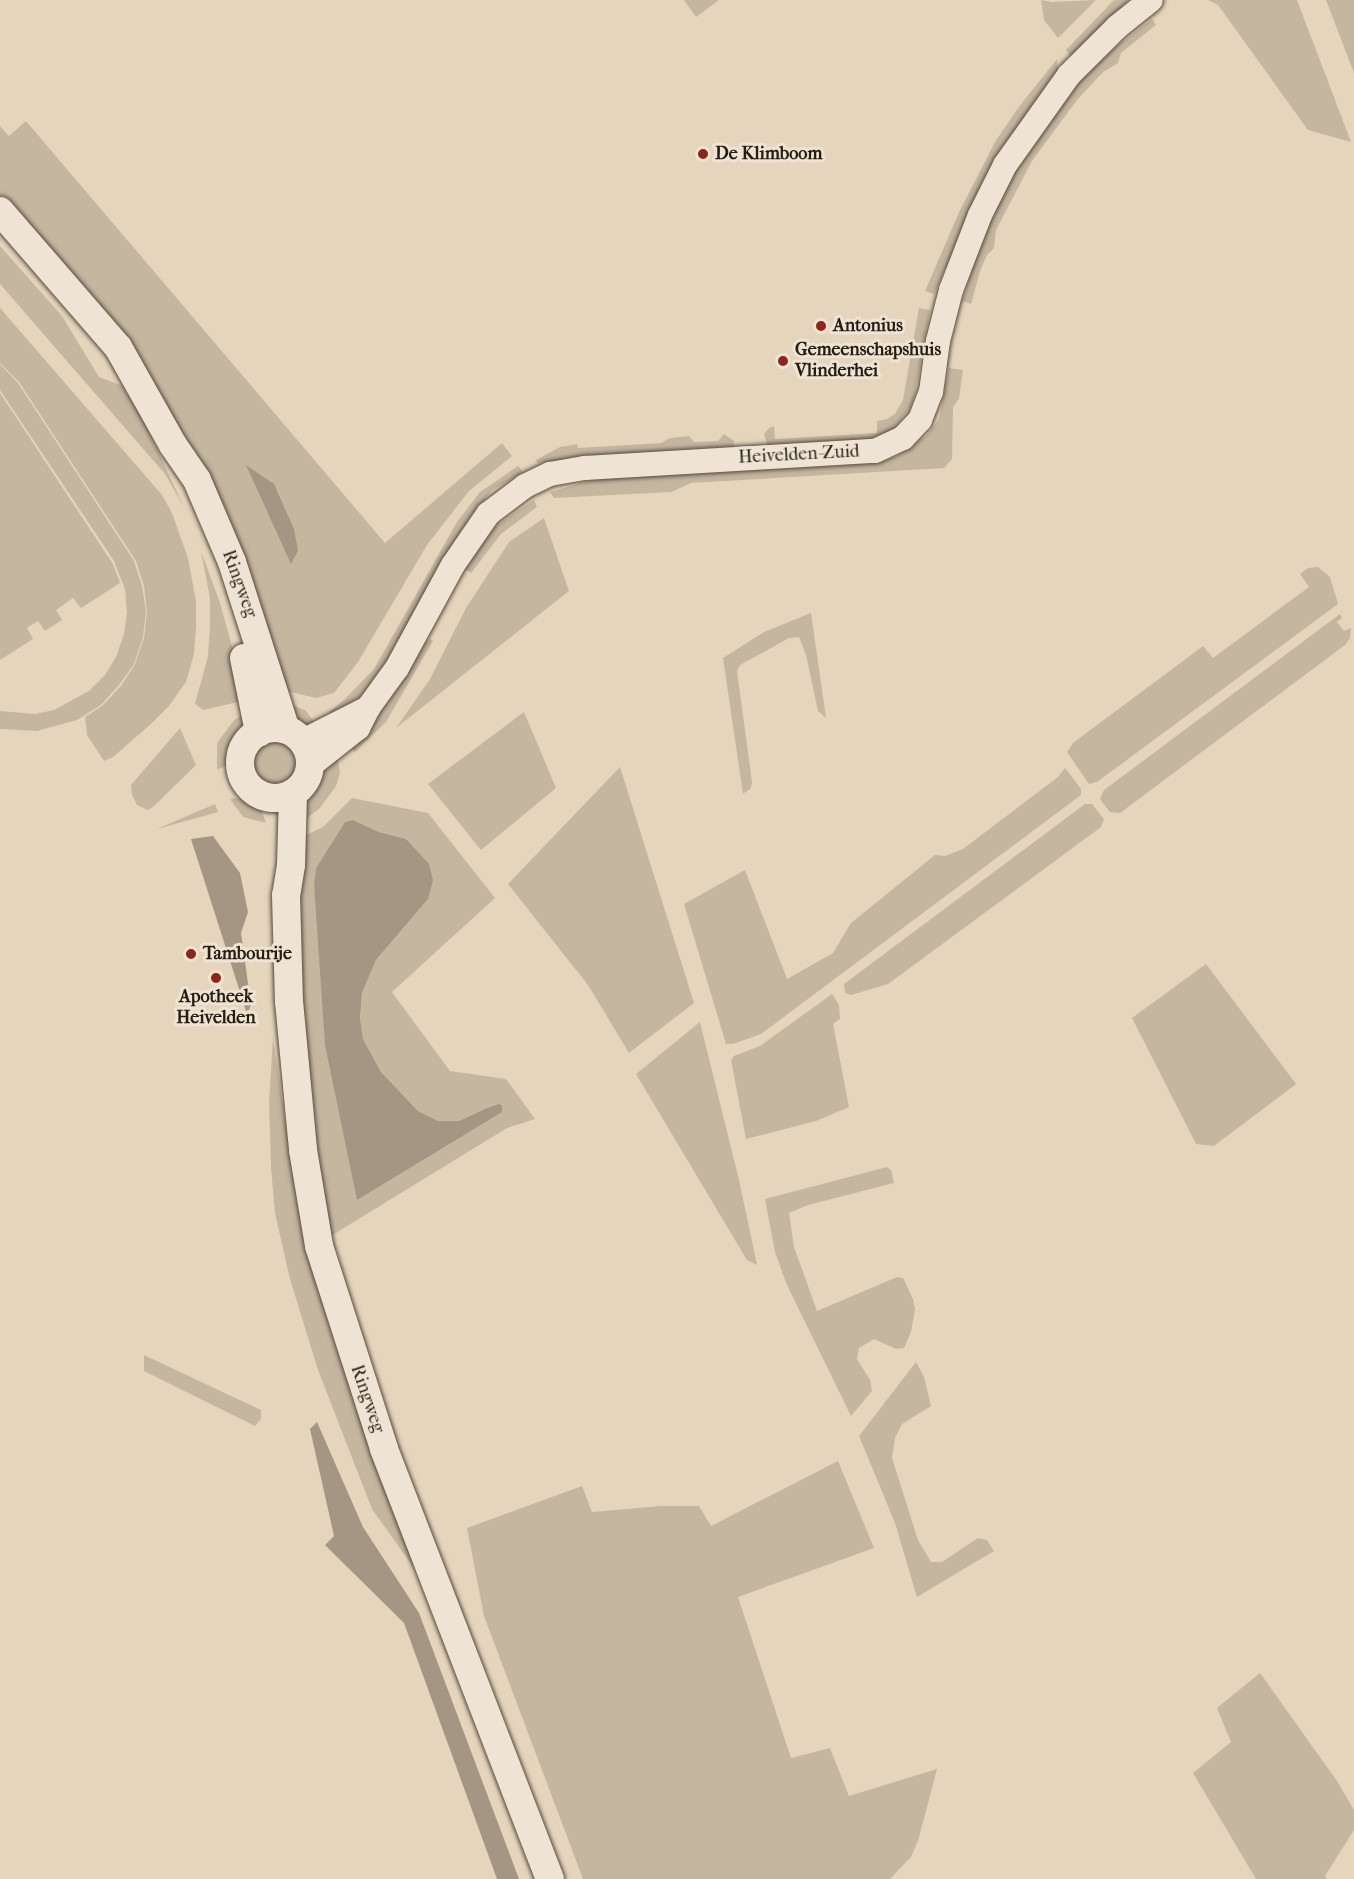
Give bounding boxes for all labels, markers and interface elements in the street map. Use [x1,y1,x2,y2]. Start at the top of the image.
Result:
place label: De Klimboom [715,143,822,165]
marker: De Klimboom [696,147,710,161]
place label: Antonius [833,315,903,337]
marker: Antonius [814,319,828,333]
place label: Gemeenschapshuis Vlinderhei [795,340,941,382]
marker: Gemeenschapshuis Vlinderhei [776,354,790,368]
street label: Heivelden-Zuid [738,441,860,469]
street label: Ringweg [217,547,261,621]
place label: Tambourije [203,943,292,965]
marker: Tambourije [184,947,198,961]
marker: Apotheek Heivelden [209,971,223,985]
place label: Apotheek Heivelden [176,987,256,1030]
street label: Ringweg [345,1362,389,1436]

